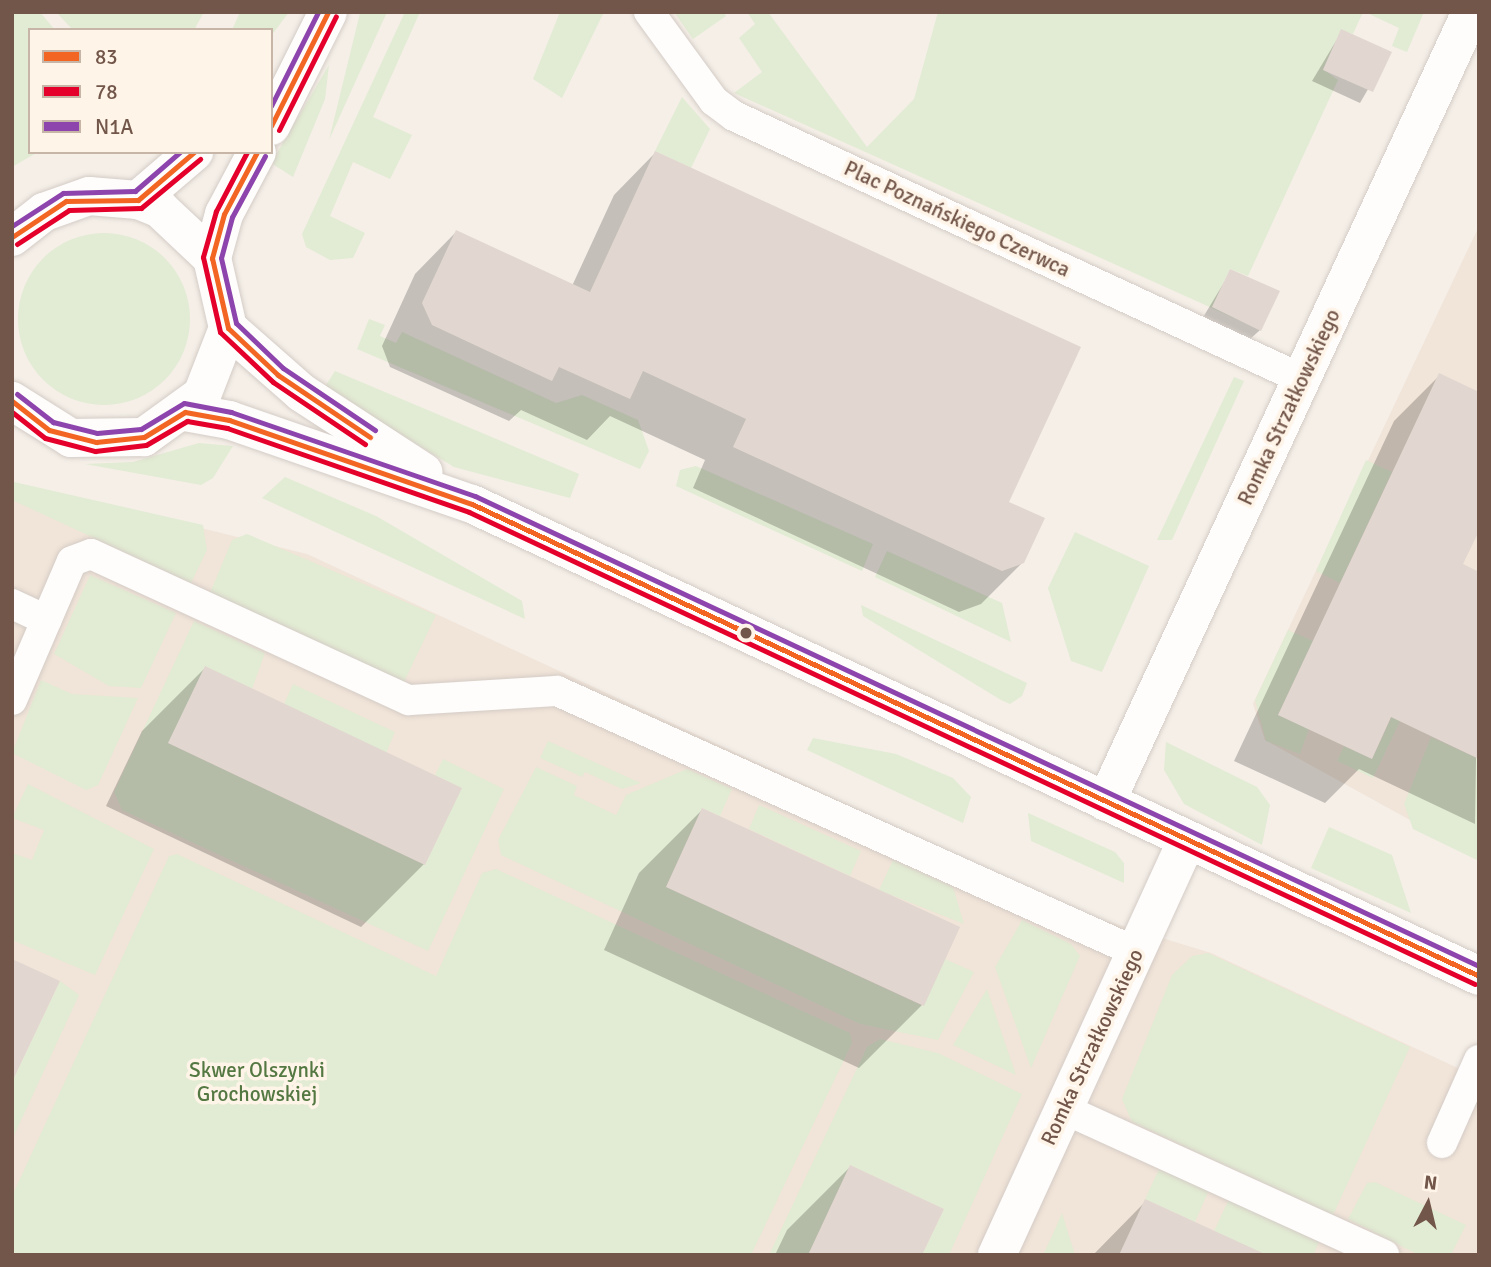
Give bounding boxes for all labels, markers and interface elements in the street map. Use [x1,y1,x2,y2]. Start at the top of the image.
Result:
legend [28,28,273,154]
text: 83 [95,44,118,70]
text: 78 [95,79,118,105]
text: N1A [95,114,133,140]
street label: Plac Poznańskiego Czerwca [840,156,1074,282]
street label: Romka Strzałkowskiego [1232,305,1346,509]
unlabelled marker [739,626,753,640]
street label: Romka Strzałkowskiego [1035,945,1149,1149]
park label: Skwer Olszynki Grochowskiej [189,1057,325,1107]
north arrow [1393,1169,1463,1239]
text: N [1423,1170,1439,1196]

